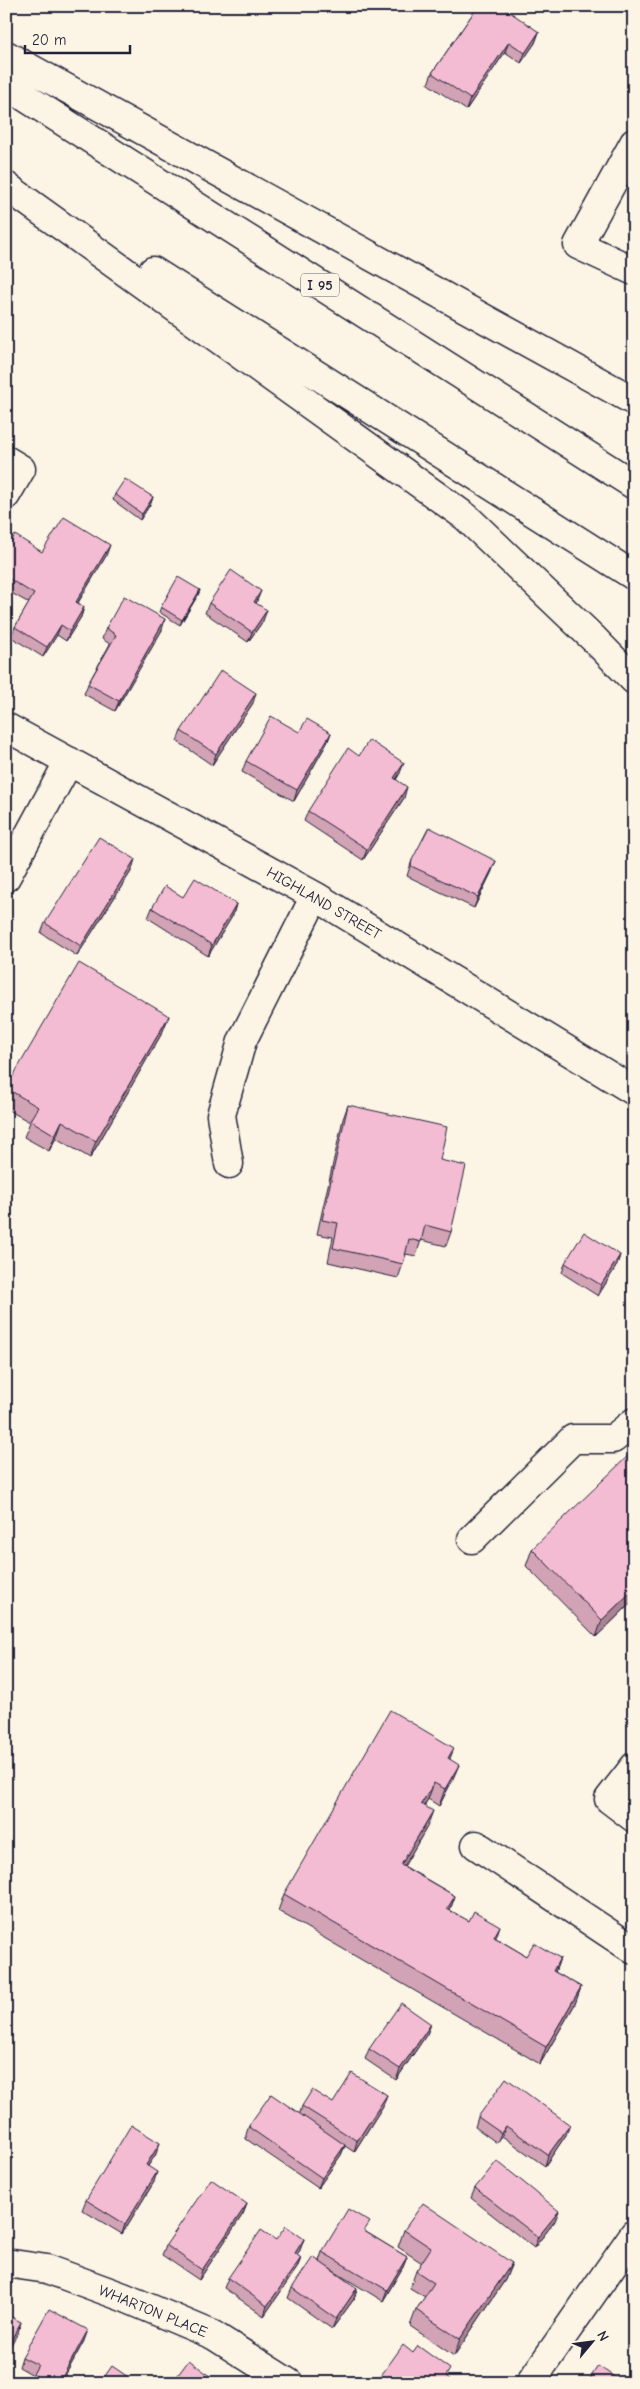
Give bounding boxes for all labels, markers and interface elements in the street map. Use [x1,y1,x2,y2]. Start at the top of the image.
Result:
scale bar [25,22,130,54]
text: 20 m [32,31,66,49]
road number: I 95 [301,274,339,296]
street label: HIGHLAND STREET [263,863,385,943]
street label: WHARTON PLACE [96,2281,210,2341]
north arrow [568,2316,618,2366]
text: N [593,2328,613,2344]

